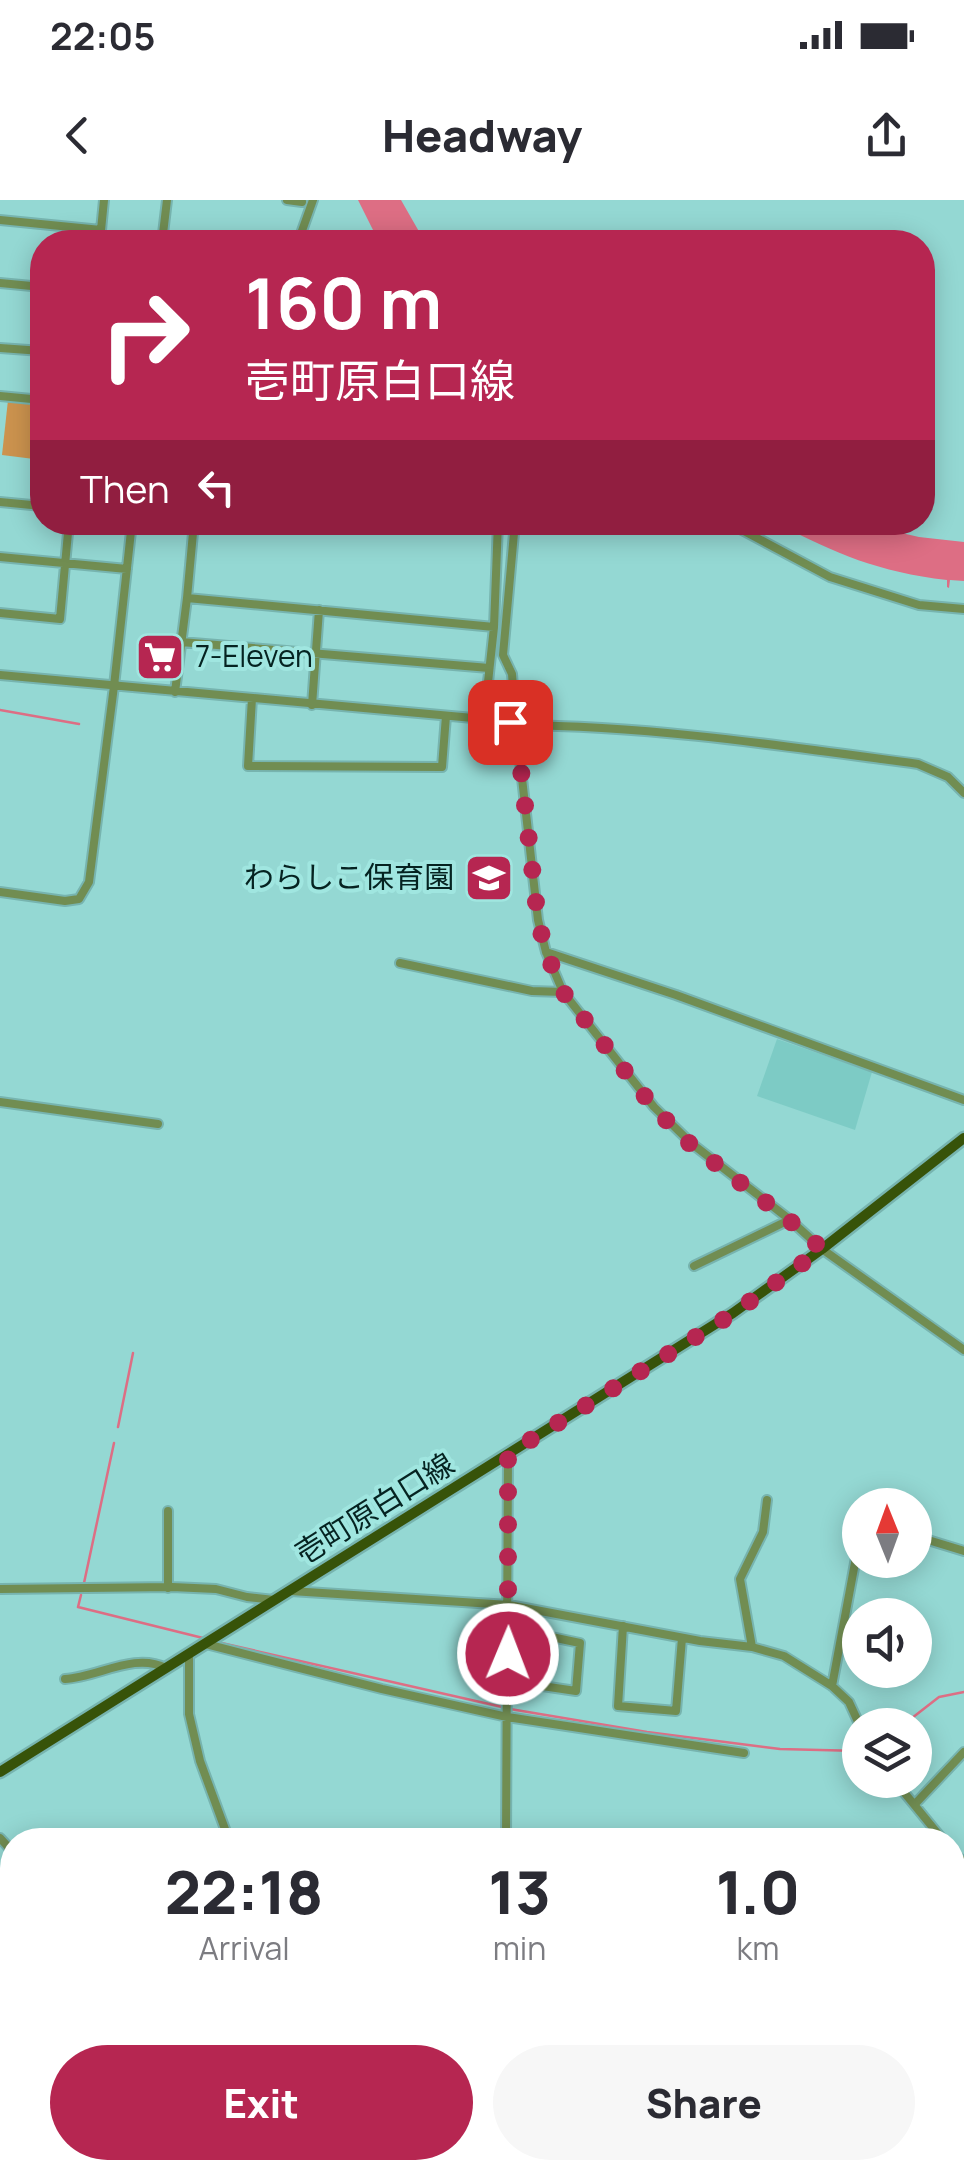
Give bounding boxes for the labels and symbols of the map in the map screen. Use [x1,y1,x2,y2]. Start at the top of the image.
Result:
supermarket icon: 7-Eleven [134,631,186,683]
place label: 7-Eleven [195,635,313,676]
pin [468,680,553,765]
school or university icon: わらしこ保育園 [463,852,515,904]
place label: わらしこ保育園 [244,856,454,897]
street label: 壱町原白口線 [287,1443,461,1573]
north arrow [842,1488,932,1578]
position arrow [456,1602,560,1706]

